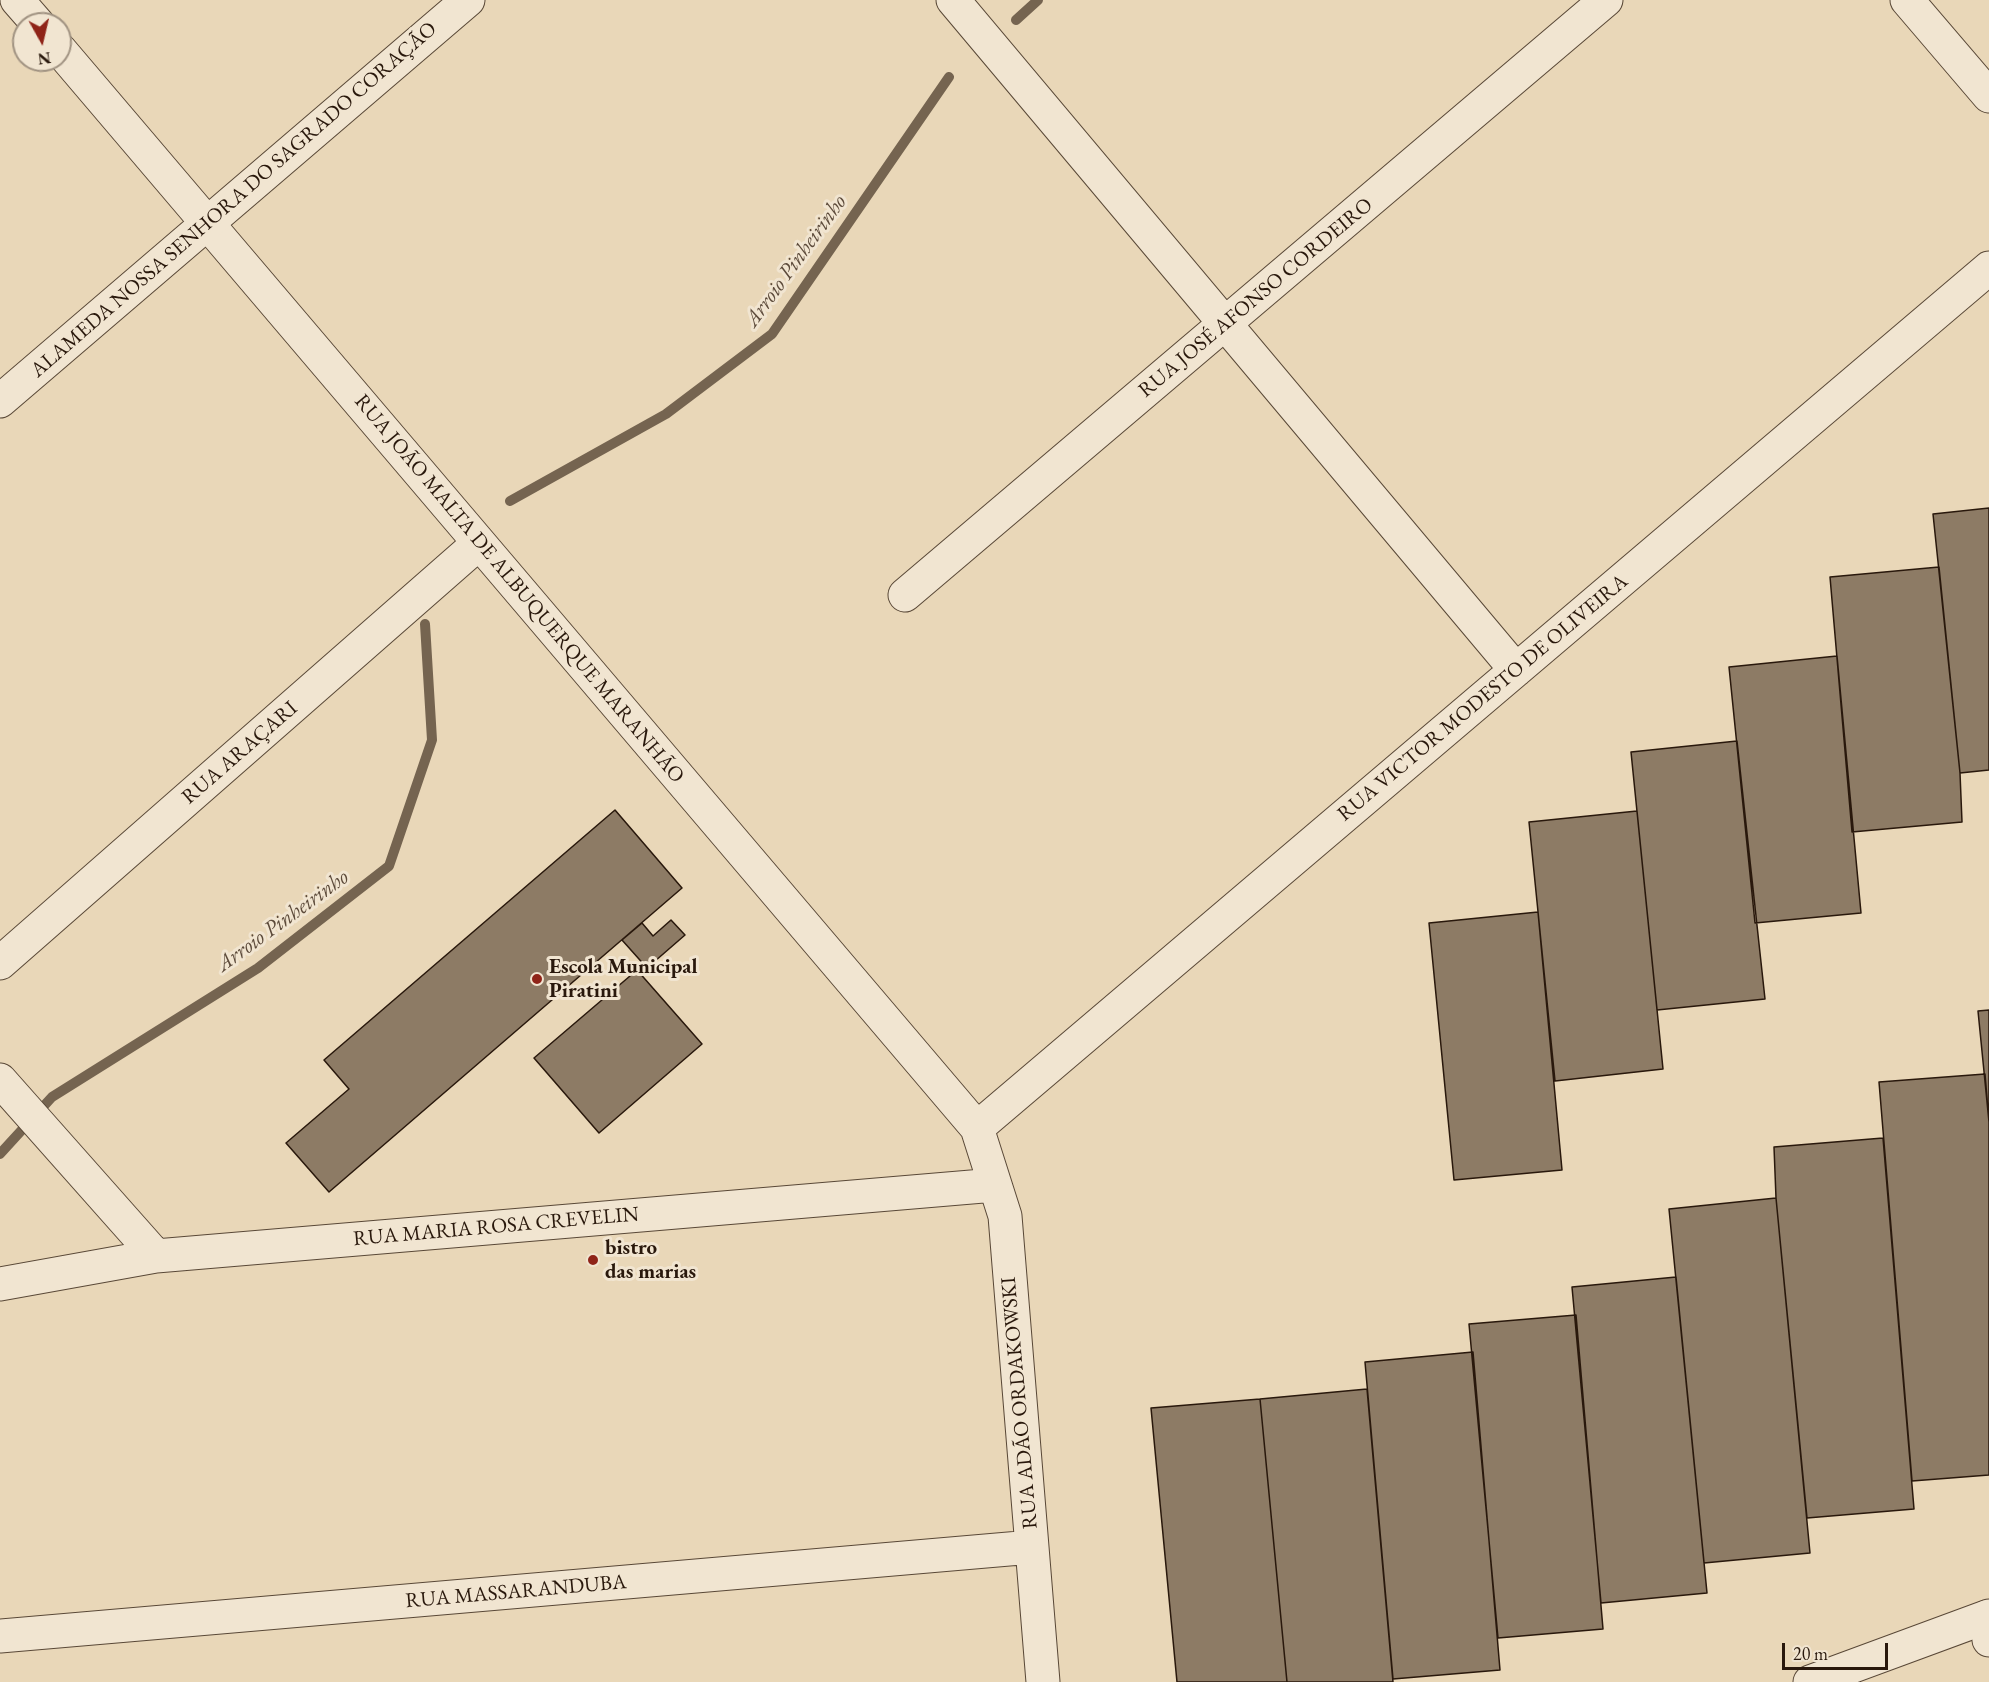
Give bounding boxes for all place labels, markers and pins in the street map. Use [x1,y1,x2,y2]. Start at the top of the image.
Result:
place label: Escola Municipal Piratini [549,954,697,1004]
marker: Escola Municipal Piratini [530,972,544,986]
place label: bistro das marias [605,1235,696,1285]
marker: bistro das marias [586,1253,600,1267]

